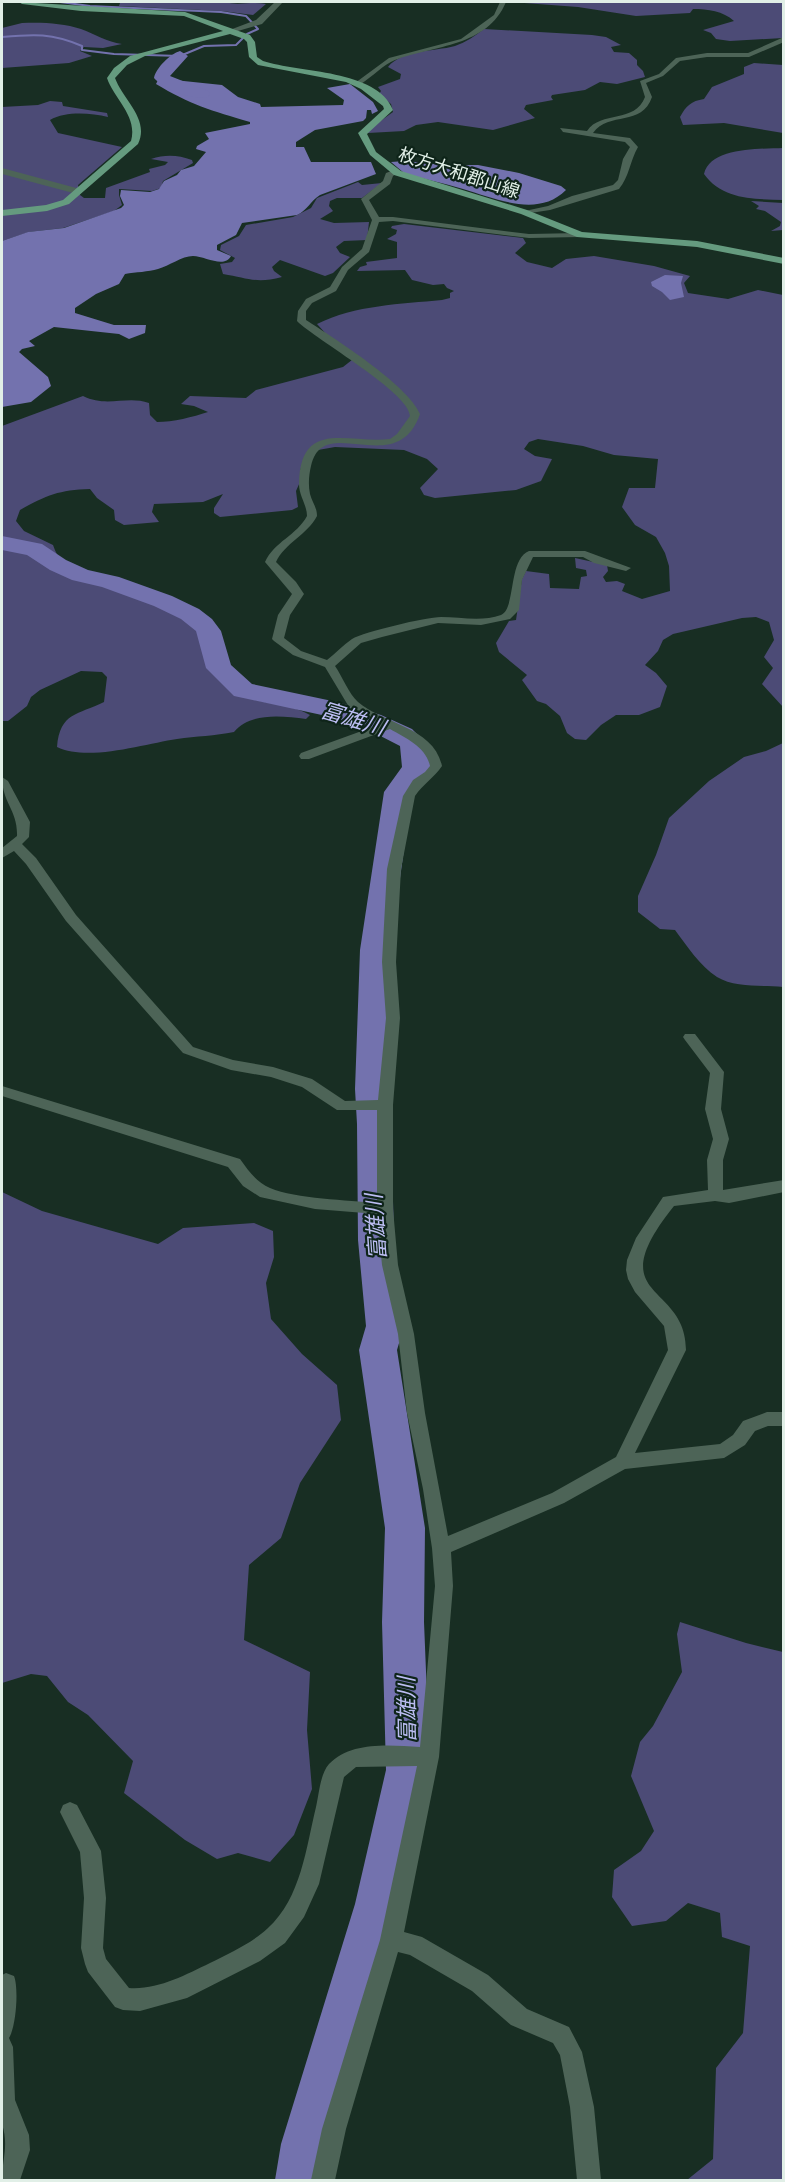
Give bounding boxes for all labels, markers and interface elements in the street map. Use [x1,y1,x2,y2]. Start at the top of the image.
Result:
street label: 枚方大和郡山線 [396,143,522,203]
water label: 富雄川 [317,696,390,742]
water label: 富雄川 [360,1191,392,1261]
water label: 富雄川 [393,1675,421,1743]

